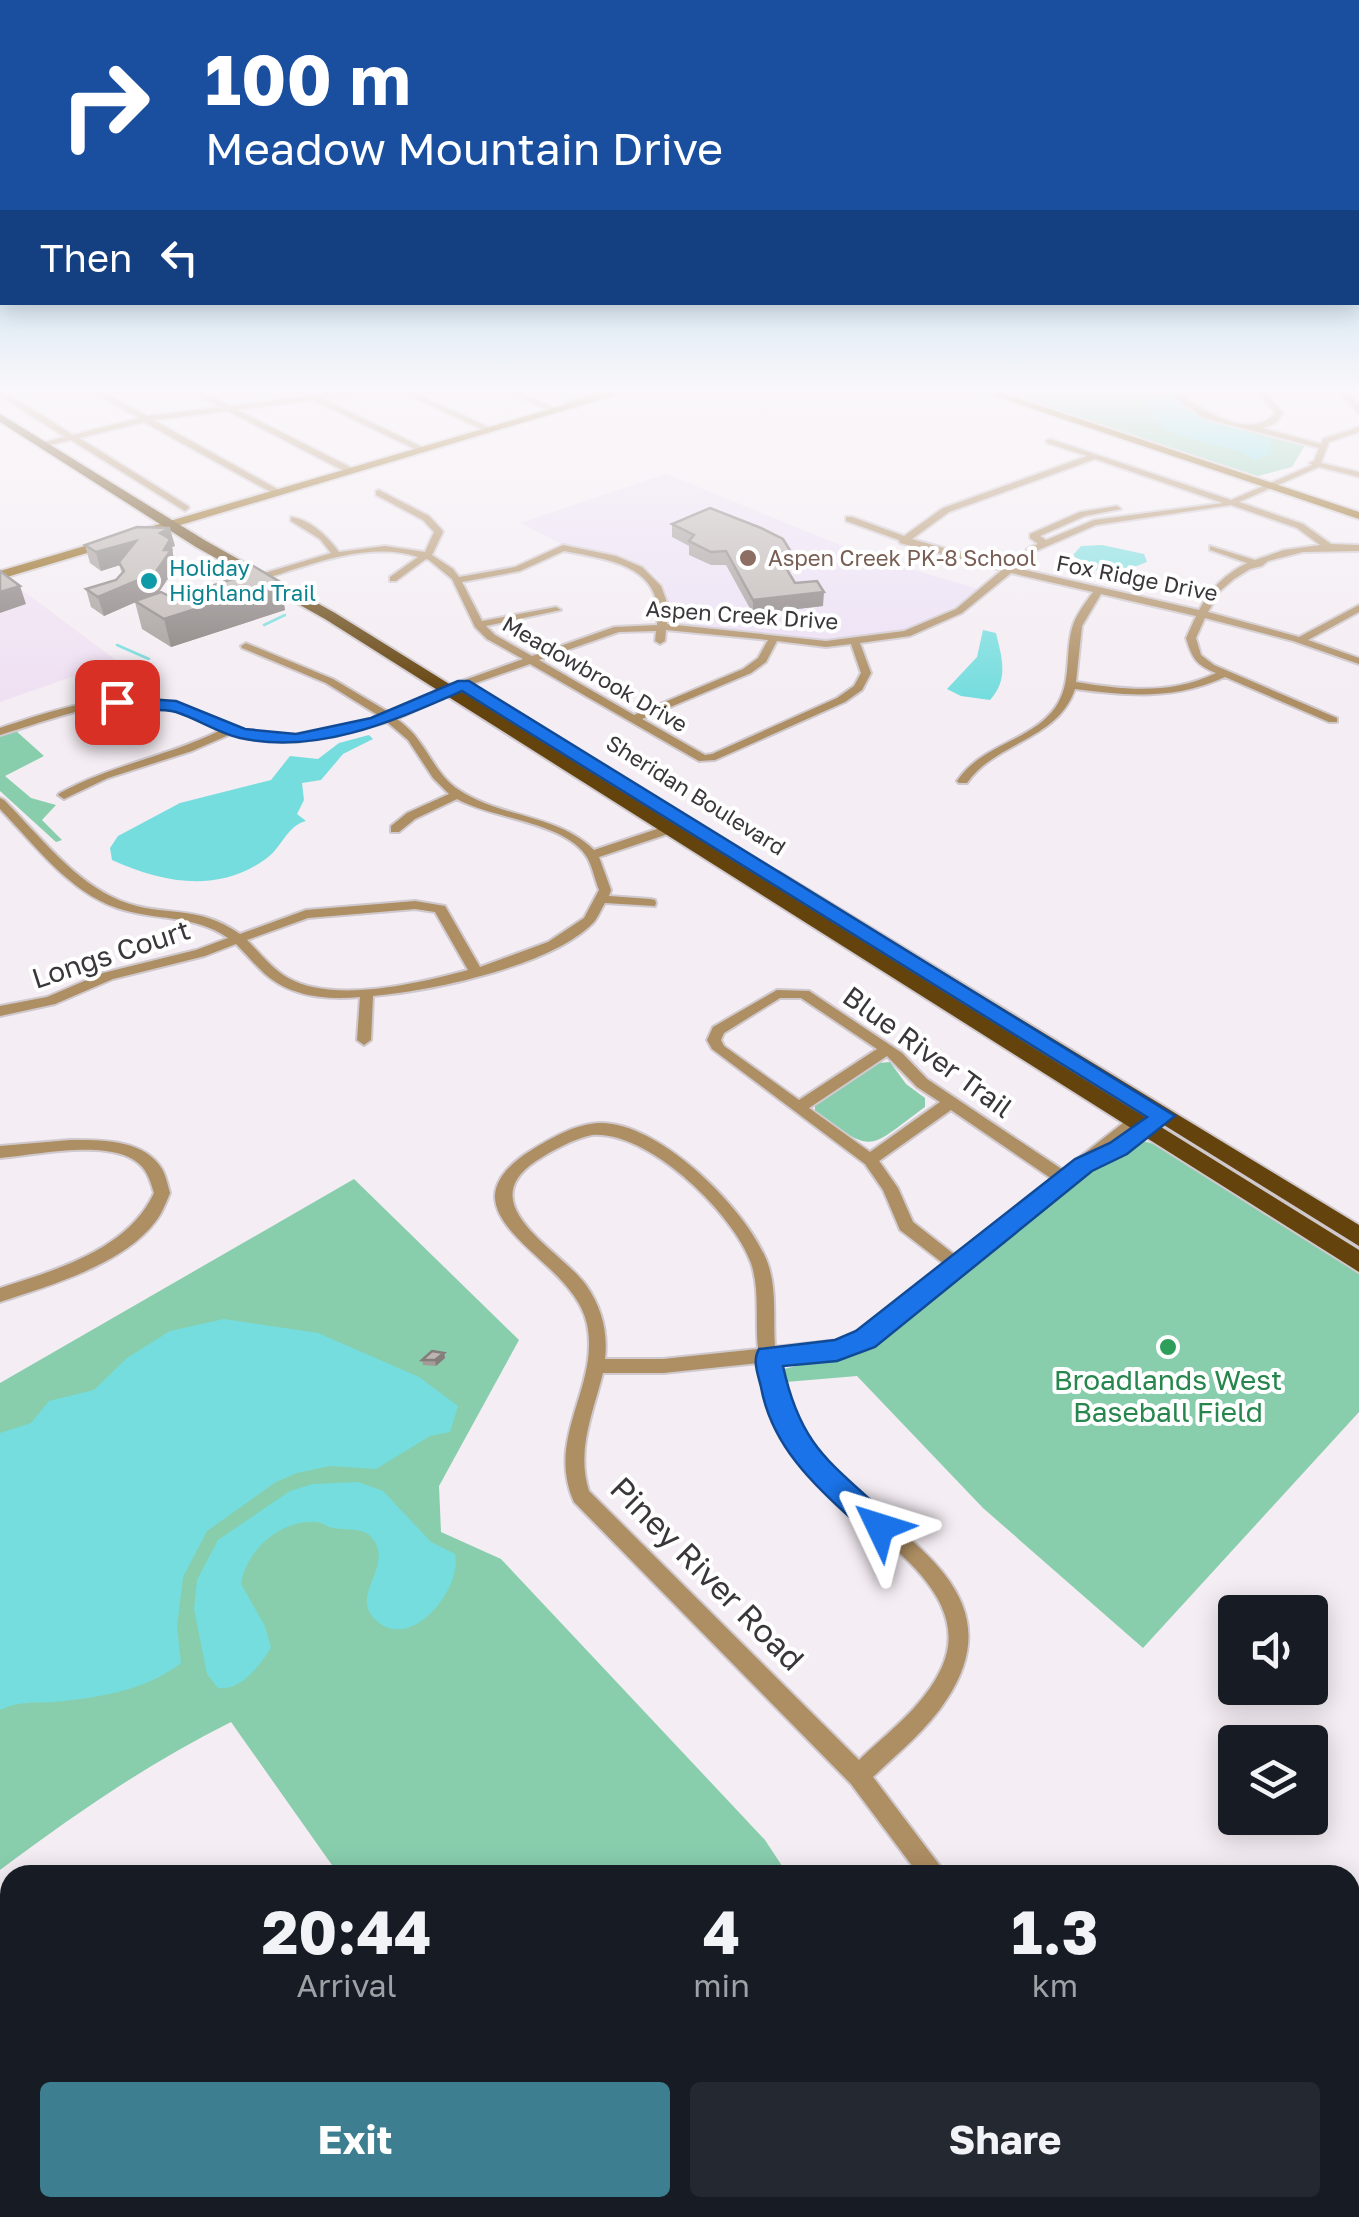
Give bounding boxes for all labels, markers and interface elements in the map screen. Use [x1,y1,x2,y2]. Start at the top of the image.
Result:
text: 100 m [205,36,411,120]
icon: right [40,40,170,170]
text: Meadow Mountain Drive [205,121,723,175]
icon: left [152,230,207,285]
text: Then [40,235,132,280]
place label: Aspen Creek PK-8 School [768,544,1036,571]
marker: Aspen Creek PK-8 School [737,547,759,569]
street label: Fox Ridge Drive [1054,549,1220,606]
place label: Holiday Highland Trail [169,554,316,606]
marker: Holiday Highland Trail [138,570,160,592]
street label: Aspen Creek Drive [645,594,839,635]
street label: Meadowbrook Drive [498,610,693,738]
pin [75,660,160,745]
icon: arrive [90,675,145,730]
street label: Sheridan Boulevard [602,728,791,861]
street label: Longs Court [28,912,194,995]
street label: Blue River Trail [837,979,1020,1124]
marker: Broadlands West Baseball Field [1157,1336,1179,1358]
place label: Broadlands West Baseball Field [1054,1363,1282,1428]
street label: Piney River Road [603,1469,812,1678]
position arrow [828,1475,932,1579]
map controls [1218,1595,1328,1835]
button: sound [1218,1595,1328,1705]
button: layers [1218,1725,1328,1835]
text: 20:44 [262,1895,432,1967]
text: 4 [703,1895,740,1967]
text: 1.3 [1012,1895,1098,1967]
text: Arrival [296,1966,397,2004]
text: min [693,1966,750,2004]
text: km [1032,1966,1078,2004]
button: Exit [40,2082,670,2197]
button: Share [690,2082,1320,2197]

